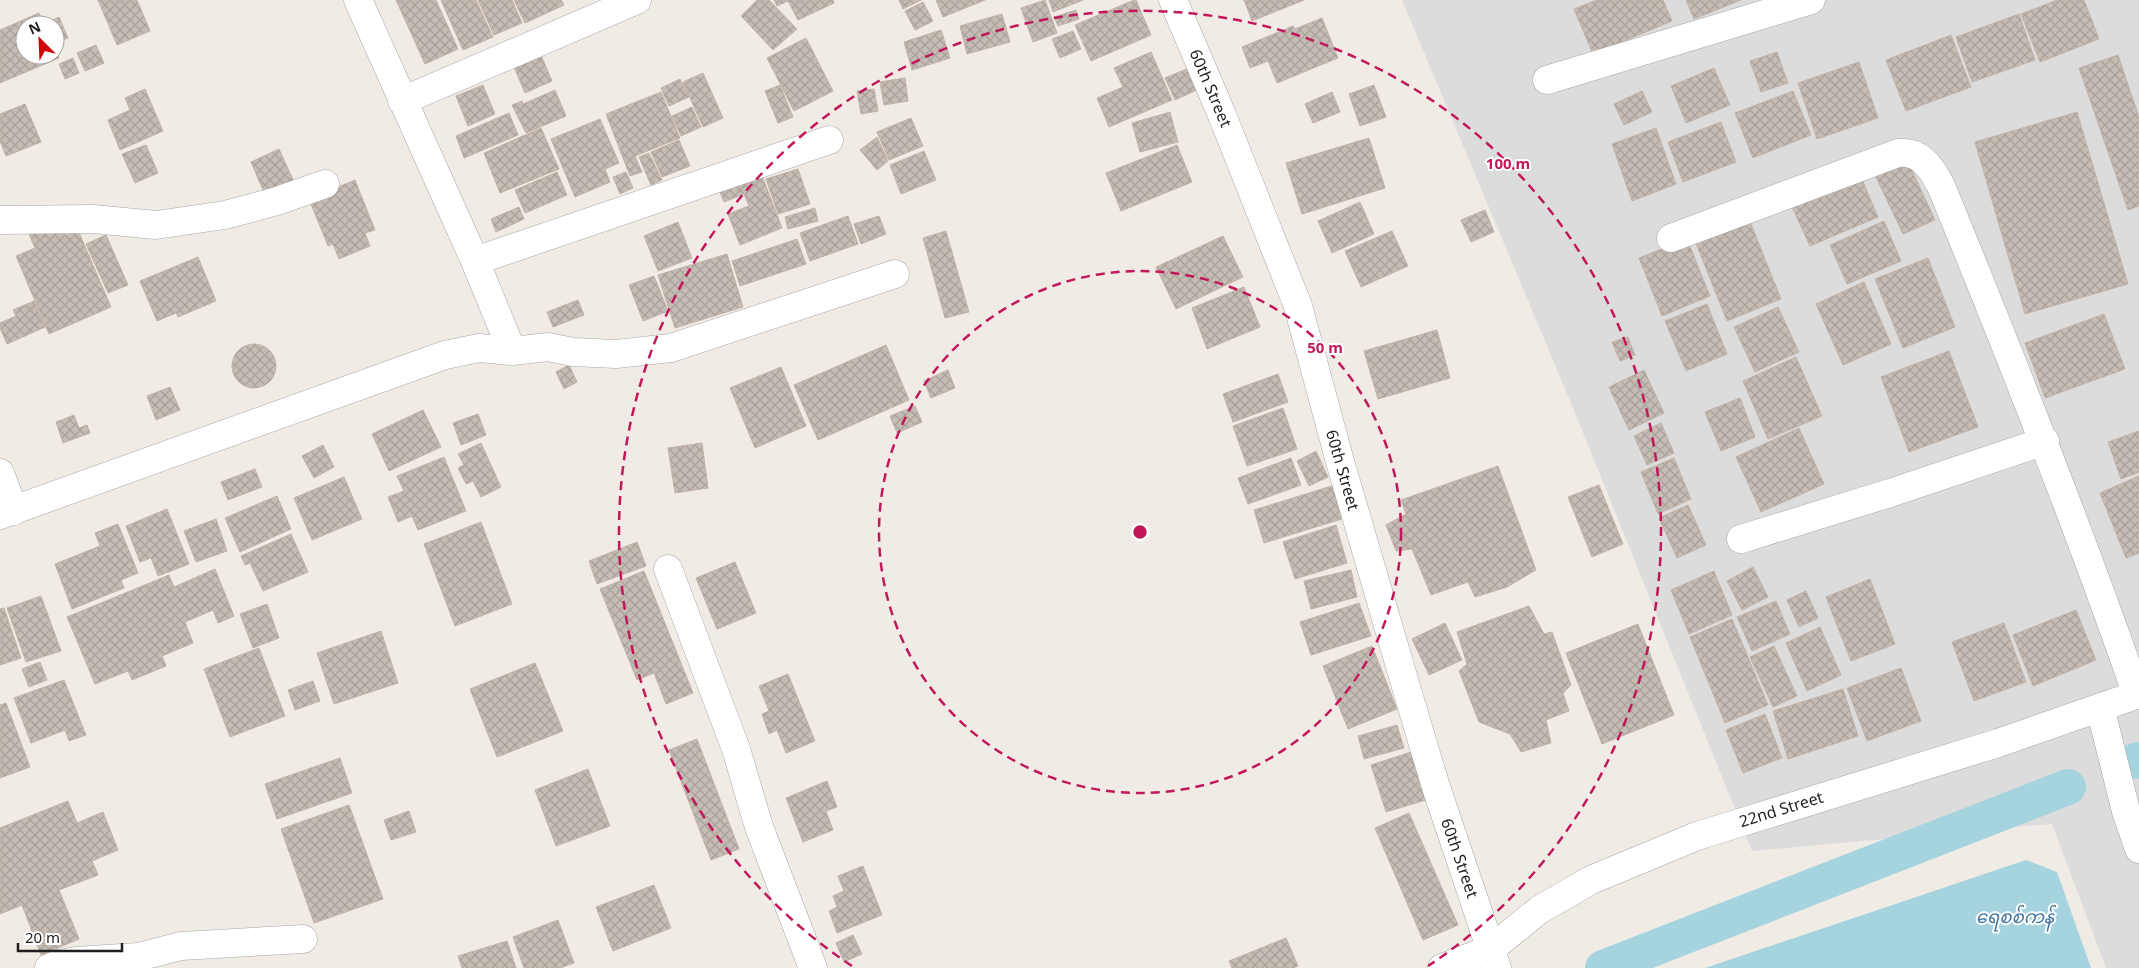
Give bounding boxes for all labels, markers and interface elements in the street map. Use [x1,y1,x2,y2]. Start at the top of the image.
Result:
north arrow [15,15,65,65]
text: N [25,17,44,39]
street label: 60th Street [1185,46,1237,131]
text: 100 m [1486,153,1530,173]
text: 50 m [1307,337,1343,357]
street label: 60th Street [1321,427,1365,513]
centre of rings [1131,523,1149,541]
street label: 22nd Street [1736,786,1826,832]
street label: 60th Street [1436,815,1484,901]
water label: ရေစစ်ကန် [1976,904,2057,932]
scale bar [18,920,121,952]
text: 20 m [25,927,60,947]

